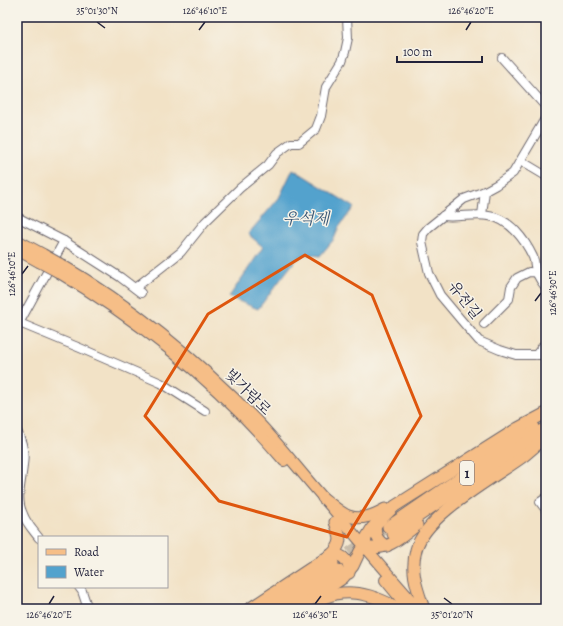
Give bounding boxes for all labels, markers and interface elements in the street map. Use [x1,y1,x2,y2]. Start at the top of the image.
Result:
text: 35°01'30"N [76,4,118,17]
text: 126°46'10"E [183,4,227,17]
text: 126°46'20"E [448,4,494,17]
scale bar [397,38,482,64]
text: 100 m [403,44,432,60]
water label: 우석제 [283,208,331,230]
text: 126°46'10"E [5,252,18,296]
text: 126°46'30"E [546,270,559,316]
street label: 유전길 [444,277,486,323]
street label: 빛가람로 [220,364,276,420]
road number: 1 [460,461,474,485]
legend [38,536,168,588]
text: Road [74,544,100,560]
text: Water [73,564,104,580]
text: 126°46'20"E [26,608,72,621]
text: 126°46'30"E [292,608,338,621]
text: 35°01'20"N [431,608,473,621]

